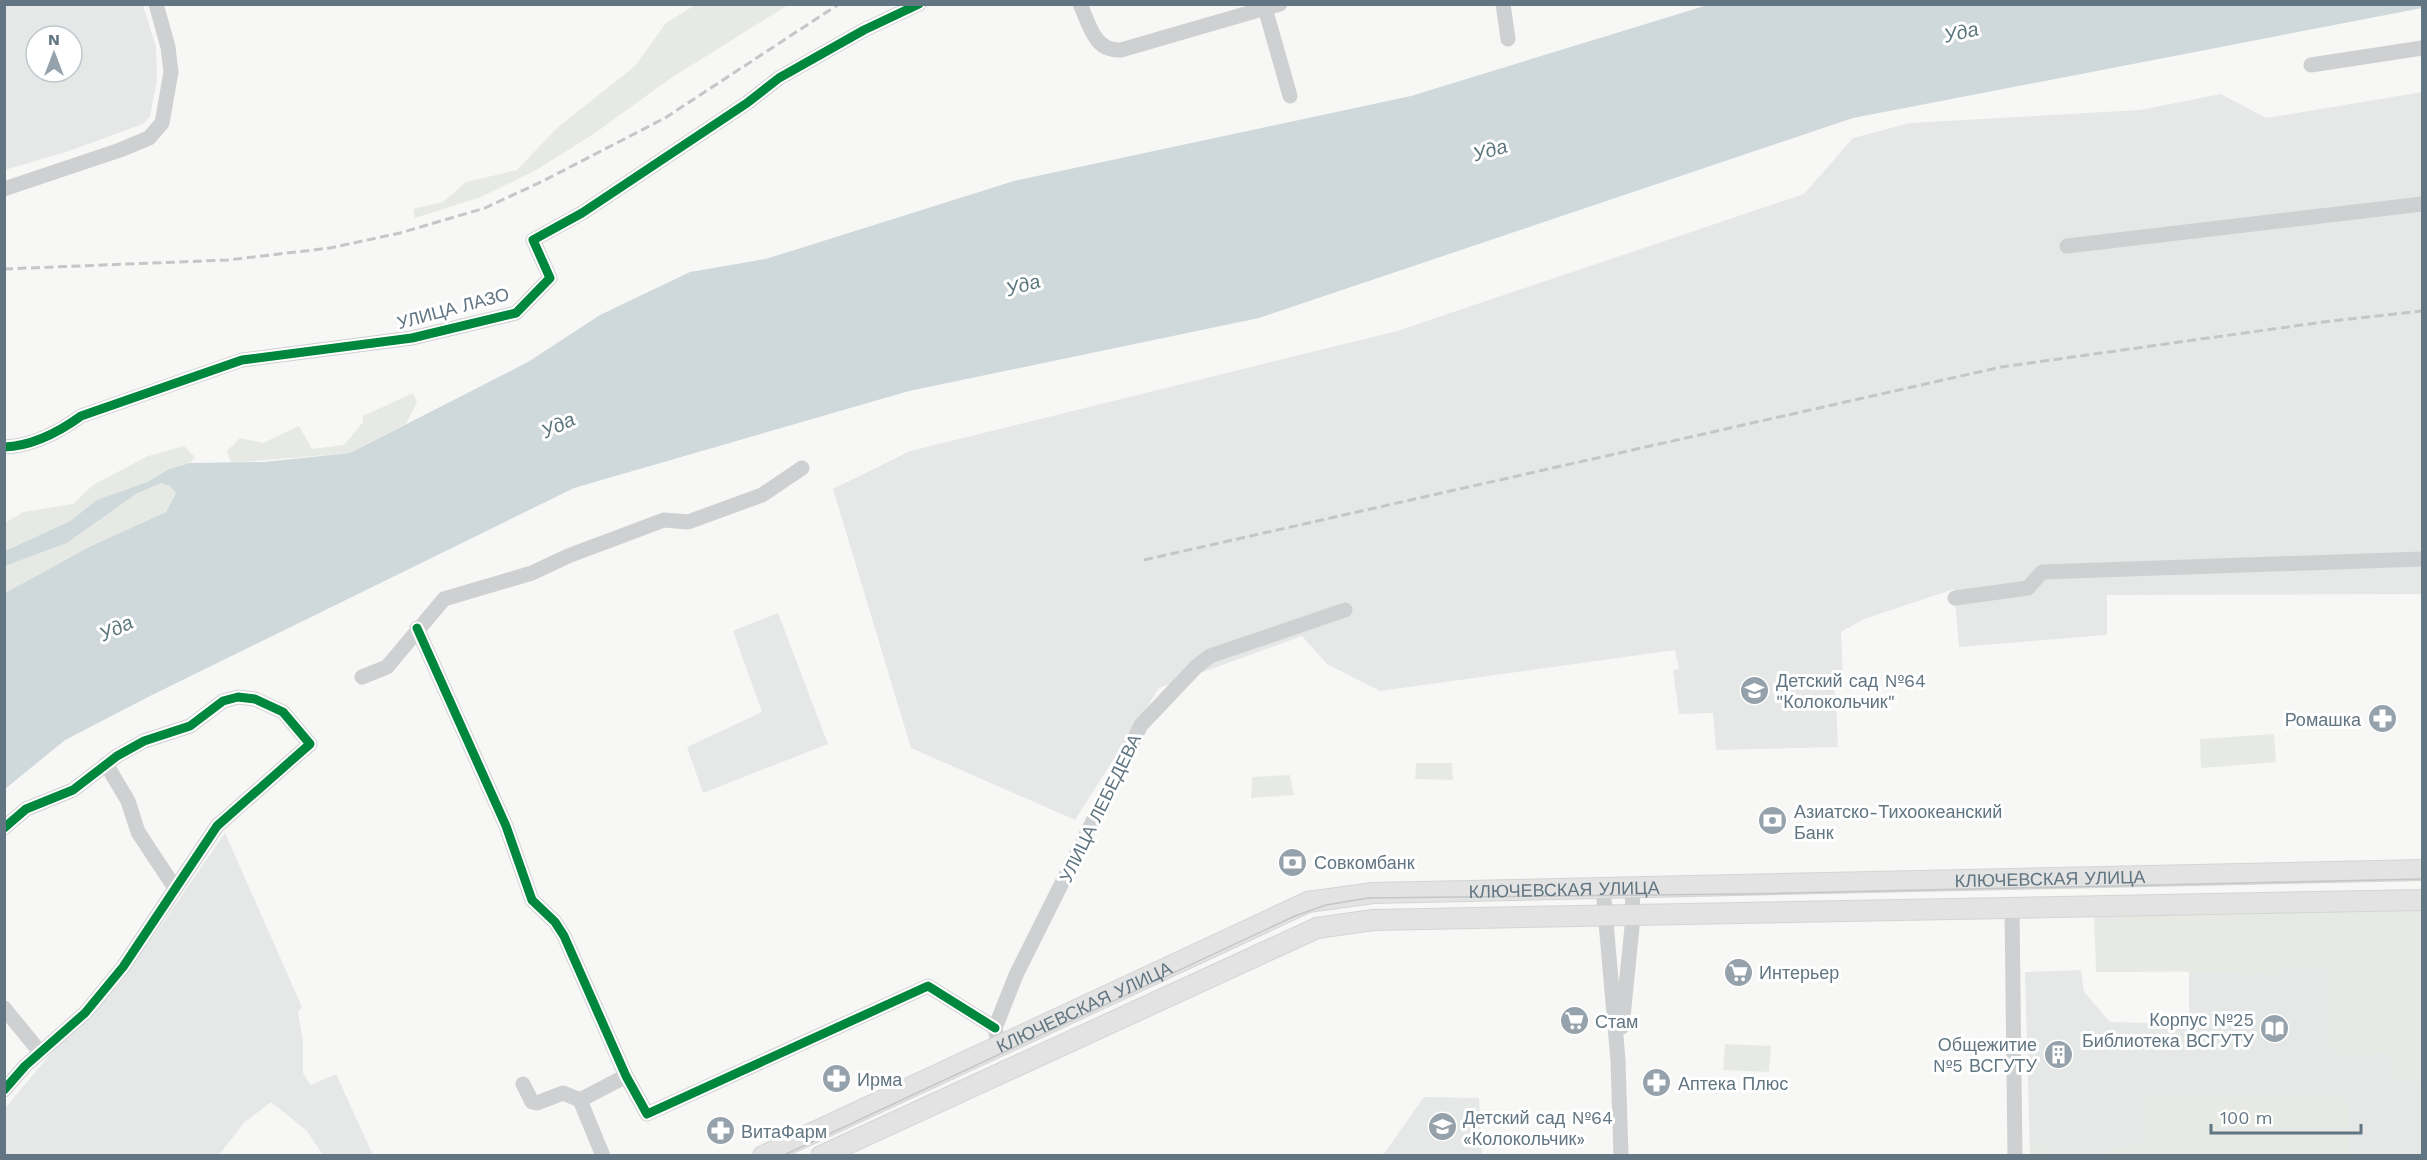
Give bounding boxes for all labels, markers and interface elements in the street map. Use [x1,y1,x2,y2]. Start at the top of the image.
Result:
water label: Уда [1940,16,1981,48]
north arrow [24,24,84,84]
text: N [48,30,60,49]
water label: Уда [1469,134,1510,167]
water label: Уда [1002,269,1043,302]
street label: УЛИЦА ЛАЗО [395,283,511,333]
water label: Уда [536,407,579,444]
water label: Уда [94,610,137,647]
place label: Детский сад №64 "Колокольчик" [1776,670,1926,712]
school or university icon: Детский сад №64 "Колокольчик" [1739,674,1771,706]
pharmacy icon: Ромашка [2366,703,2398,735]
place label: Ромашка [2285,709,2362,730]
street label: УЛИЦА ЛЕБЕДЕВА [1055,730,1145,886]
place label: Азиатско-Тихоокеанский Банк [1794,801,2002,843]
bank icon: Азиатско-Тихоокеанский Банк [1757,805,1789,837]
bank icon: Совкомбанк [1277,846,1309,878]
place label: Совкомбанк [1314,852,1415,873]
street label: КЛЮЧЕВСКАЯ УЛИЦА [1954,866,2146,891]
street label: КЛЮЧЕВСКАЯ УЛИЦА [1468,876,1660,901]
supermarket icon: Интерьер [1722,956,1754,988]
street label: КЛЮЧЕВСКАЯ УЛИЦА [993,957,1175,1056]
place label: Интерьер [1759,962,1839,983]
supermarket icon: Стам [1558,1005,1590,1037]
place label: Корпус №25 Библиотека ВСГУТУ [2082,1009,2255,1051]
place label: Стам [1595,1011,1638,1032]
library icon: Корпус №25 Библиотека ВСГУТУ [2259,1013,2291,1045]
place label: Общежитие №5 ВСГУТУ [1933,1034,2038,1076]
building icon: Общежитие №5 ВСГУТУ [2042,1038,2074,1070]
pharmacy icon: Ирма [820,1063,852,1095]
pharmacy icon: Аптека Плюс [1641,1067,1673,1099]
place label: Ирма [857,1069,903,1090]
place label: Аптека Плюс [1678,1073,1788,1094]
scale bar [2211,1097,2361,1135]
place label: Детский сад №64 «Колокольчик» [1463,1107,1613,1149]
text: 100 m [2220,1107,2273,1128]
school or university icon: Детский сад №64 «Колокольчик» [1426,1111,1458,1143]
pharmacy icon: ВитаФарм [704,1115,736,1147]
place label: ВитаФарм [741,1121,827,1142]

